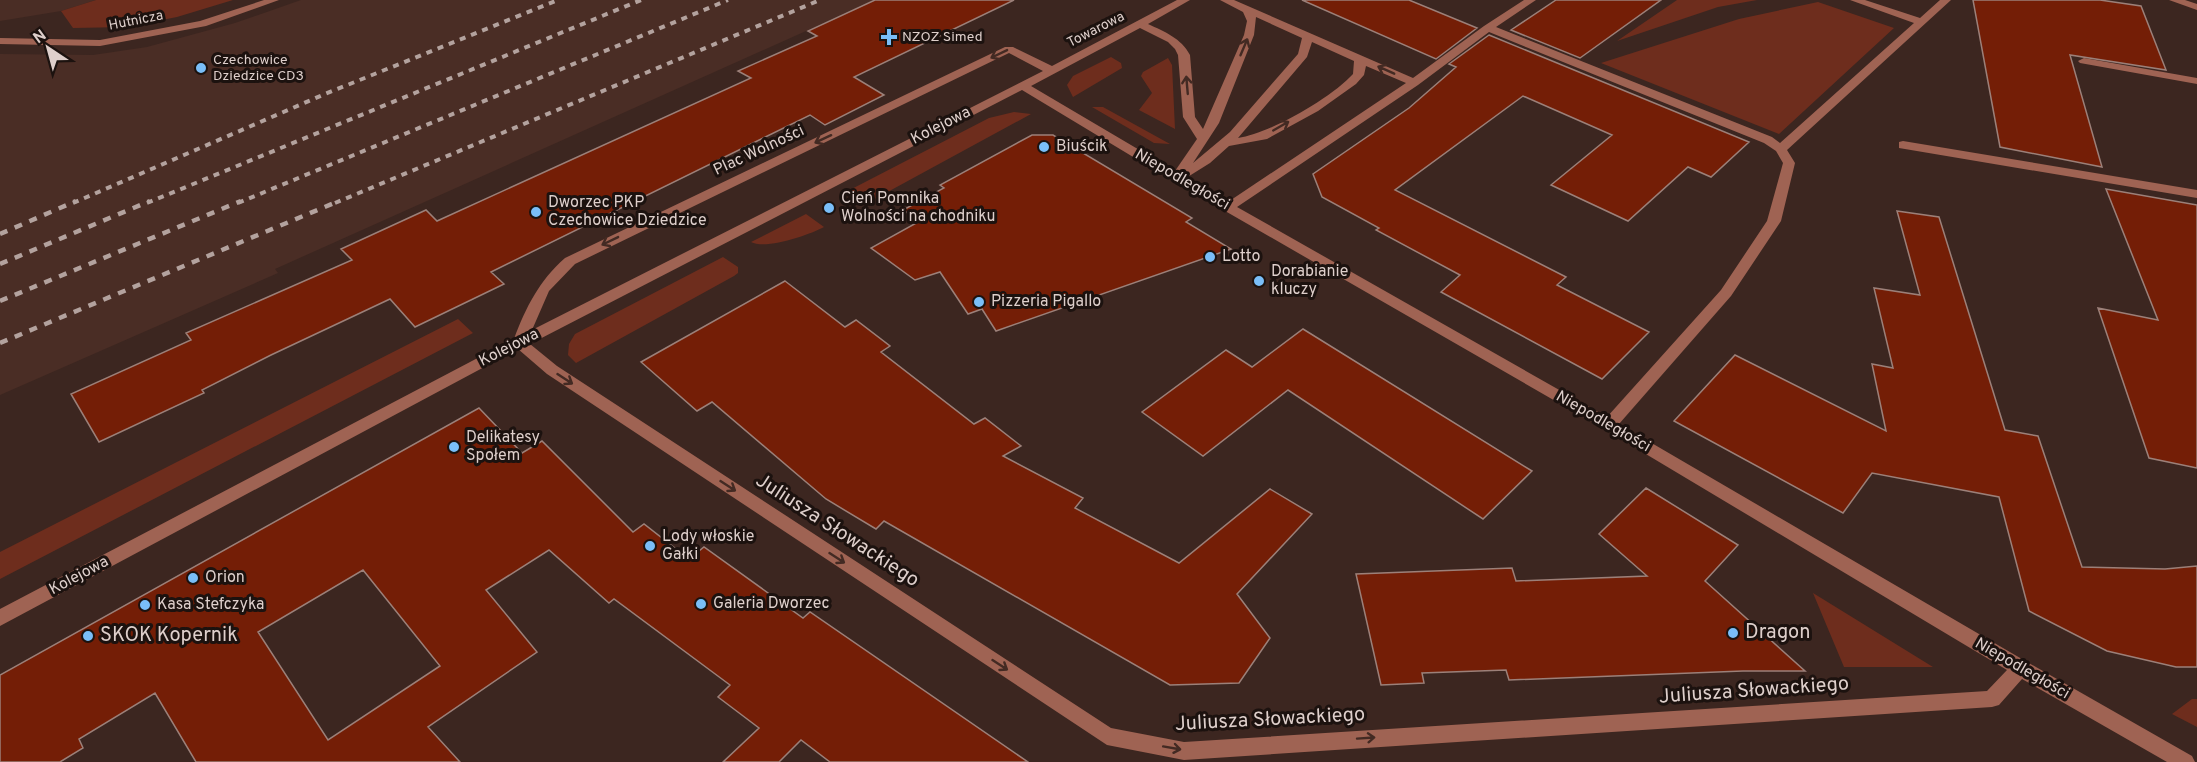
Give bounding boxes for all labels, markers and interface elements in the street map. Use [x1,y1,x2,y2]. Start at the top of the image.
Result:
street label: Hutnicza [107,7,165,35]
street label: Towarowa [1065,8,1127,52]
north arrow [18,18,78,78]
text: N [30,26,51,49]
marker: NZOZ Simed [880,28,898,46]
place label: NZOZ Simed [902,29,983,46]
one-way arrow [1238,39,1250,57]
one-way arrow [990,48,1008,60]
place label: Czechowice Dziedzice CD3 [213,52,304,85]
marker: Czechowice Dziedzice CD3 [194,61,208,75]
one-way arrow [1377,63,1395,74]
one-way arrow [1181,76,1192,96]
street label: Kolejowa [908,102,974,150]
one-way arrow [1272,120,1290,131]
street label: Plac Wolności [710,121,808,181]
one-way arrow [815,133,833,145]
place label: Biuścik [1056,137,1107,157]
marker: Biuścik [1037,140,1051,154]
street label: Niepodległości [1131,145,1233,215]
place label: Cień Pomnika Wolności na chodniku [841,189,996,227]
place label: Dworzec PKP Czechowice Dziedzice [548,193,707,231]
marker: Cień Pomnika Wolności na chodniku [822,201,836,215]
marker: Dworzec PKP Czechowice Dziedzice [529,205,543,219]
one-way arrow [601,236,619,248]
place label: Lotto [1222,247,1260,267]
marker: Lotto [1203,250,1217,264]
place label: Dorabianie kluczy [1271,262,1348,300]
marker: Dorabianie kluczy [1252,274,1266,288]
place label: Pizzeria Pigallo [991,292,1101,312]
marker: Pizzeria Pigallo [972,295,986,309]
street label: Kolejowa [476,324,542,372]
one-way arrow [557,373,573,385]
street label: Niepodległości [1552,387,1654,457]
place label: Delikatesy Społem [466,428,540,466]
marker: Delikatesy Społem [447,440,461,454]
street label: Juliusza Słowackiego [750,468,924,594]
one-way arrow [719,481,736,493]
place label: Lody włoskie Gałki [662,527,754,565]
marker: Lody włoskie Gałki [643,539,657,553]
street label: Kolejowa [46,552,112,600]
one-way arrow [828,552,845,564]
place label: Orion [205,568,245,588]
marker: Orion [186,571,200,585]
place label: Galeria Dworzec [713,594,830,614]
place label: Kasa Stefczyka [157,595,265,615]
marker: Galeria Dworzec [694,597,708,611]
marker: Kasa Stefczyka [138,598,152,612]
place label: Dragon [1745,620,1810,646]
place label: SKOK Kopernik [100,623,238,649]
marker: Dragon [1726,626,1740,640]
marker: SKOK Kopernik [81,629,95,643]
street label: Niepodległości [1971,634,2073,704]
one-way arrow [991,659,1007,671]
street label: Juliusza Słowackiego [1658,671,1850,711]
street label: Juliusza Słowackiego [1174,702,1366,738]
one-way arrow [1356,733,1376,744]
one-way arrow [1162,743,1181,754]

